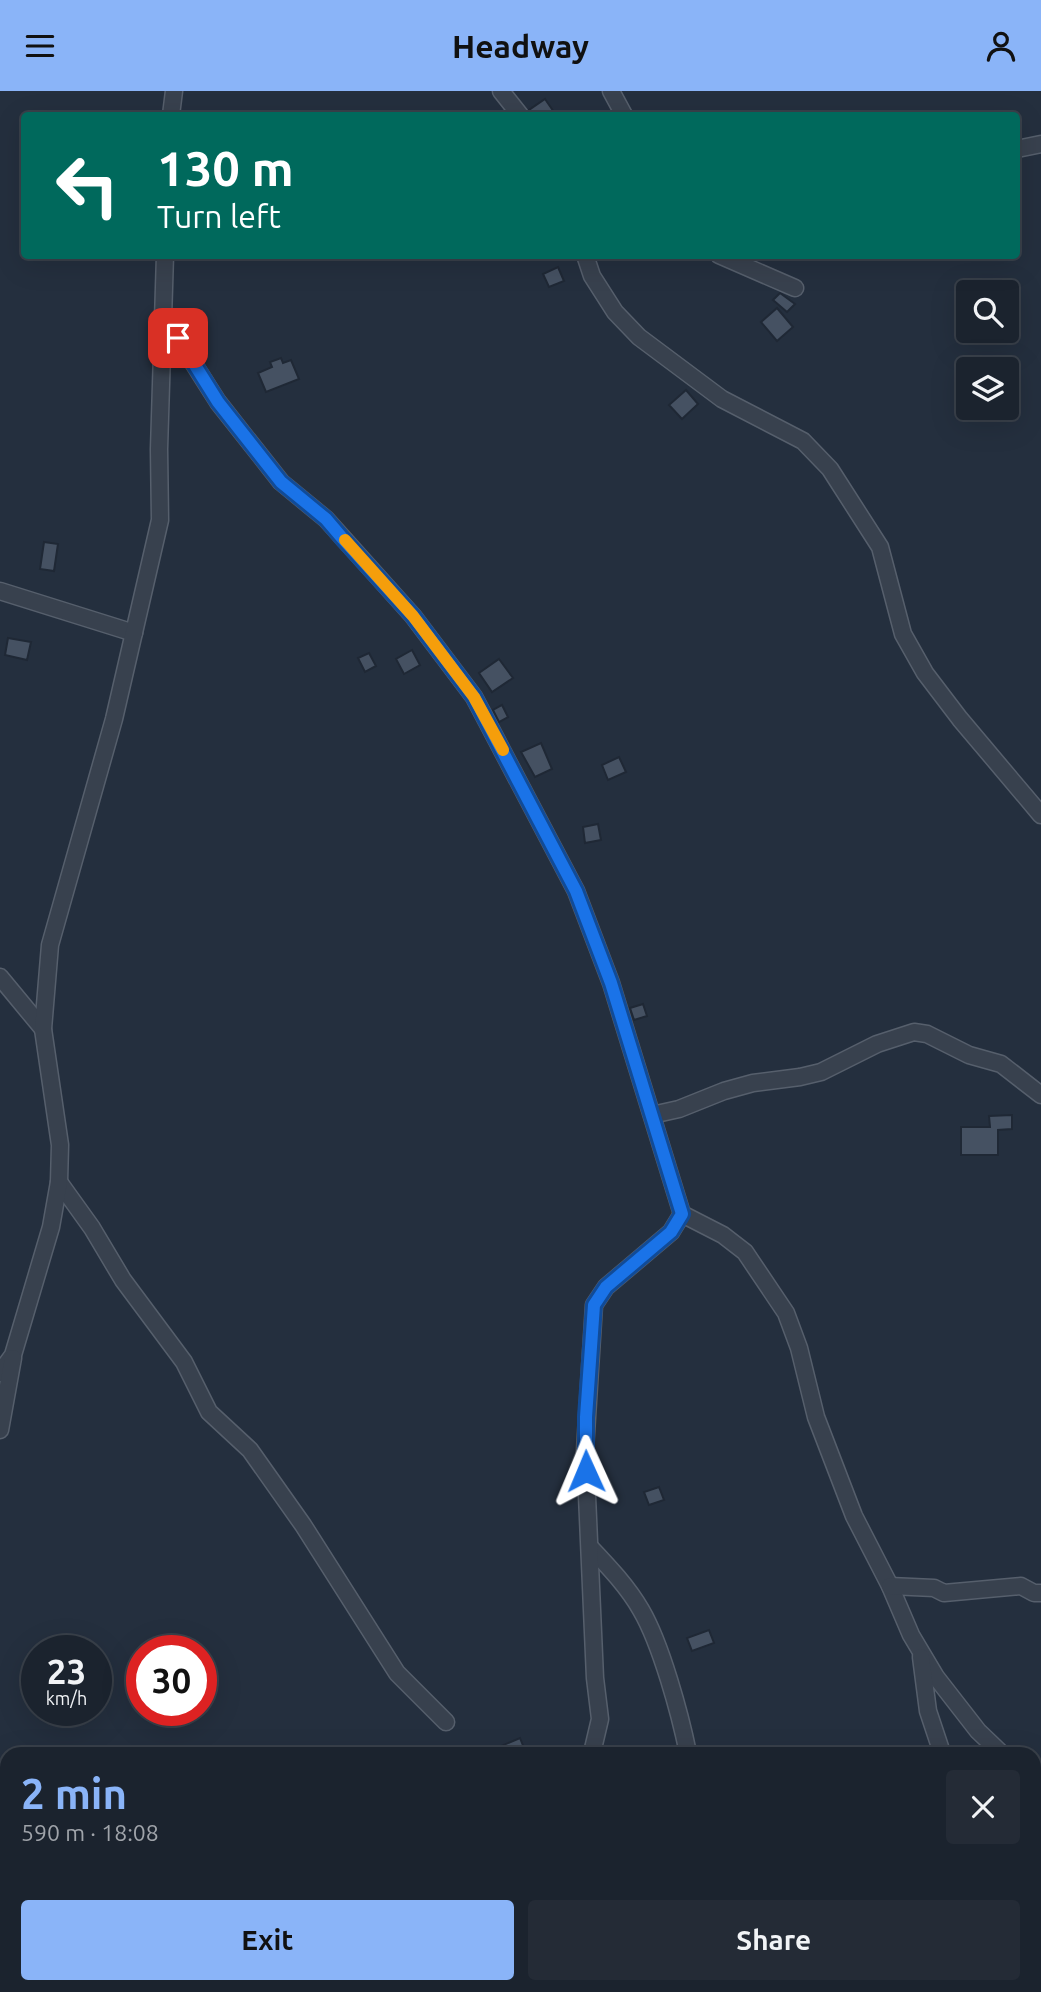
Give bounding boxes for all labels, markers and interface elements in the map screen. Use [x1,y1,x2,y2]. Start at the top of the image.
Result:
icon: menu [21,27,59,65]
icon: person [982,27,1020,65]
text: Headway [452,28,589,64]
icon: left [42,140,133,231]
text: 130 m [157,140,294,195]
text: Turn left [157,198,281,234]
map controls [956,280,1019,420]
button: search [956,280,1019,343]
pin [148,308,208,368]
icon: arrive [159,319,197,357]
button: layers [956,357,1019,420]
position arrow [549,1434,623,1508]
speed limit sign: 30 [126,1635,217,1726]
text: 23 [47,1651,86,1691]
text: km/h [46,1688,87,1708]
text: 2 min [21,1770,127,1817]
button: close [946,1770,1020,1844]
text: 590 m · 18:08 [21,1820,159,1845]
button: Exit [21,1900,514,1980]
button: Share [528,1900,1020,1980]

